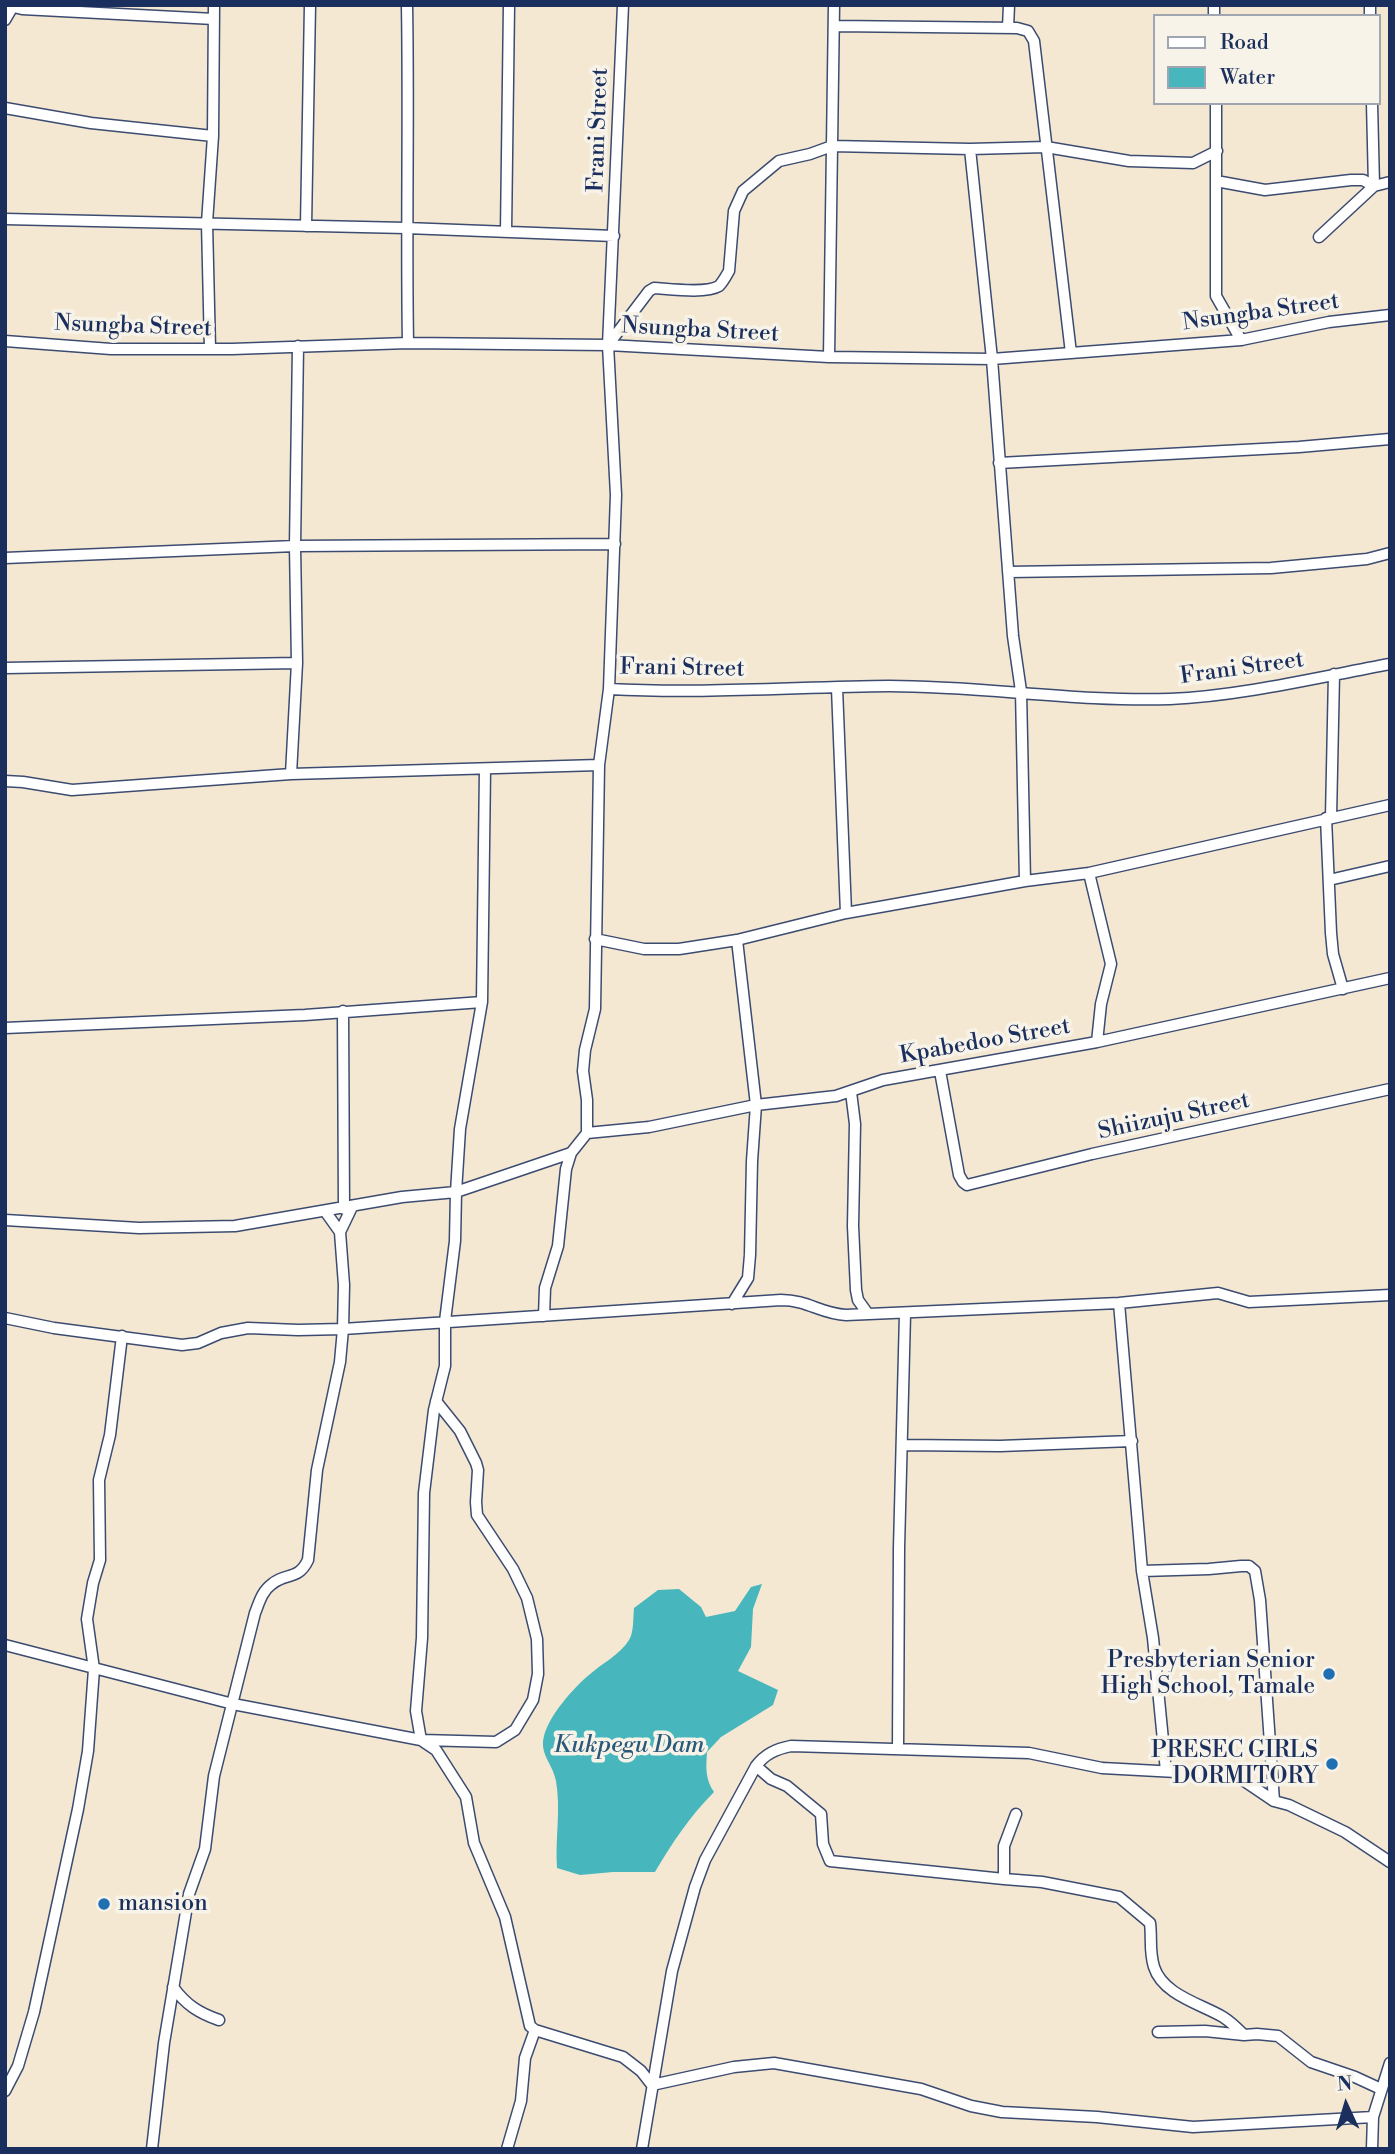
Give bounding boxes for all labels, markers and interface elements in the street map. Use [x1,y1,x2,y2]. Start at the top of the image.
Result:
legend [1154,14,1381,105]
text: Road [1220,30,1269,56]
text: Water [1220,65,1275,91]
street label: Frani Street [583,67,615,193]
street label: Nsungba Street [1181,288,1341,338]
street label: Nsungba Street [54,310,212,344]
street label: Nsungba Street [620,313,780,349]
street label: Frani Street [1178,647,1306,691]
street label: Frani Street [619,654,745,684]
street label: Kpabedoo Street [898,1013,1072,1071]
street label: Shiizuju Street [1096,1087,1252,1147]
place label: Presbyterian Senior High School, Tamale [1101,1647,1315,1701]
marker: Presbyterian Senior High School, Tamale [1321,1666,1337,1682]
water label: Kukpegu Dam [553,1732,705,1760]
place label: PRESEC GIRLS DORMITORY [1151,1737,1318,1791]
marker: PRESEC GIRLS DORMITORY [1324,1756,1340,1772]
place label: mansion [118,1890,208,1918]
marker: mansion [96,1896,112,1912]
north arrow [1311,2070,1381,2140]
text: N [1336,2072,1353,2097]

